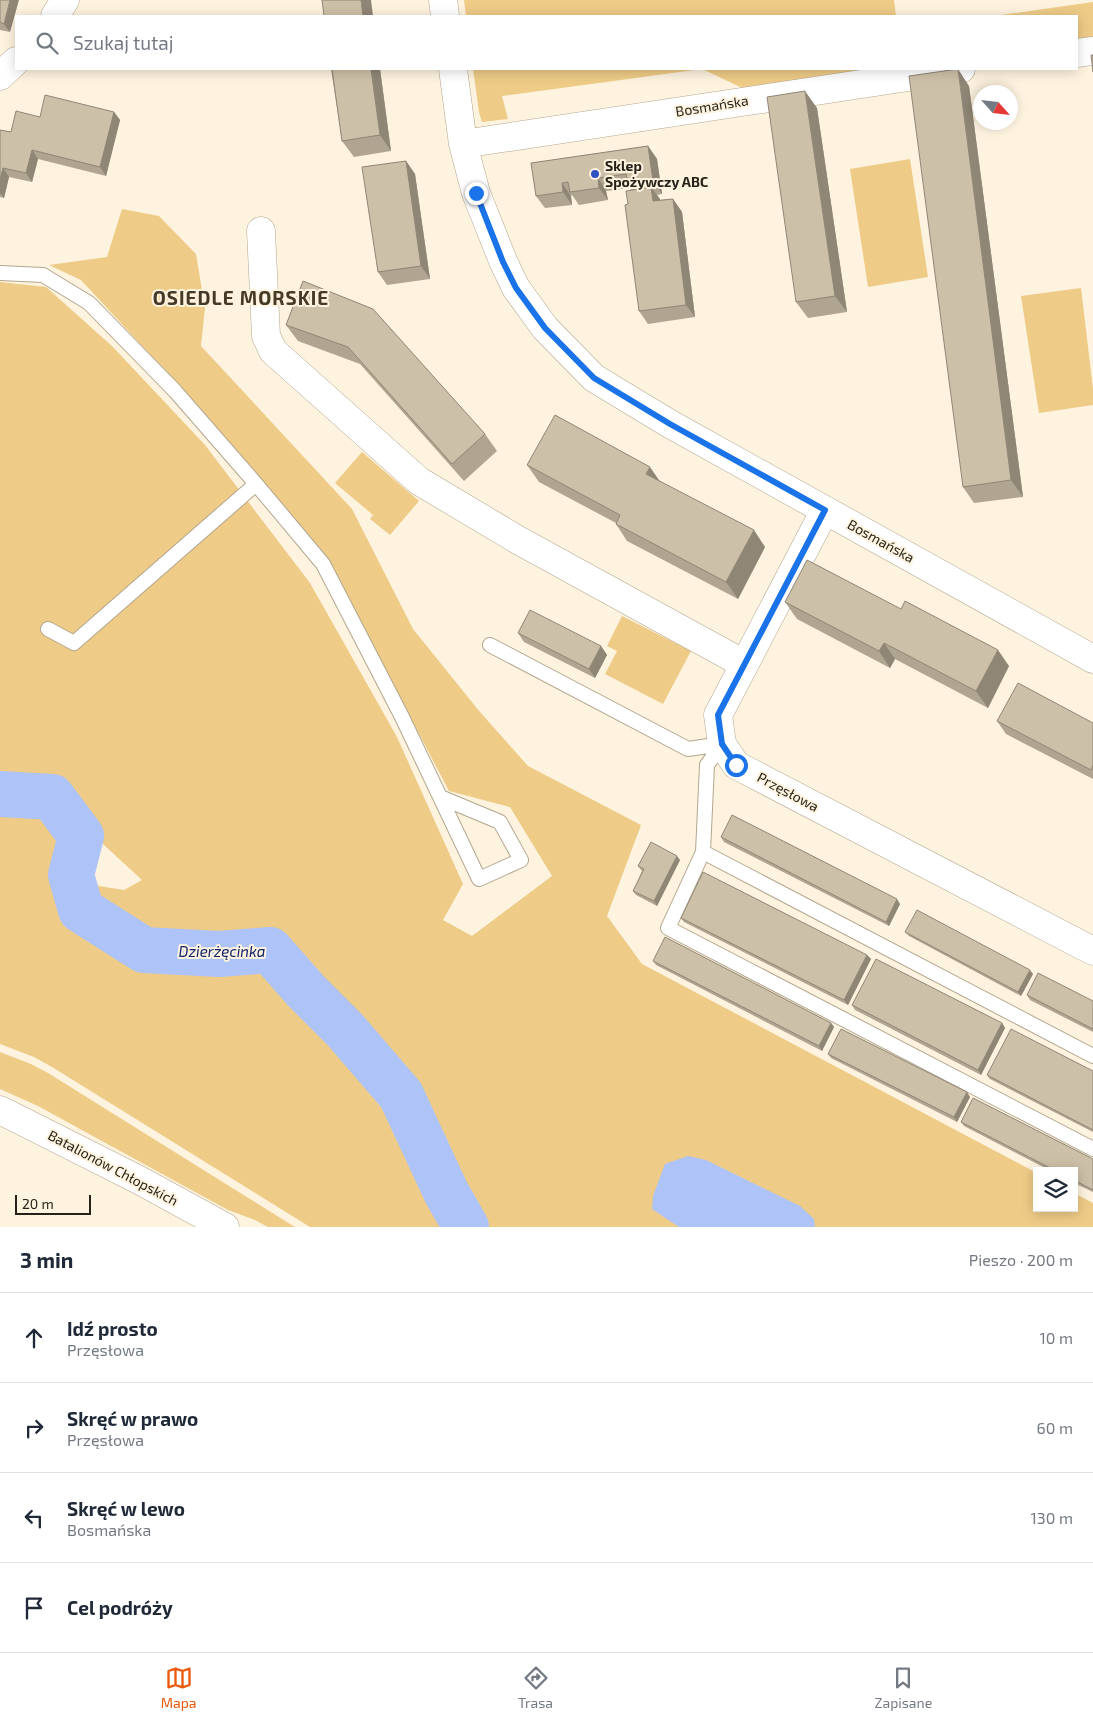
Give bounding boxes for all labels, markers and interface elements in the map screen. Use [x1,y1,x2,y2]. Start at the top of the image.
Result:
search box [15,15,1078,70]
icon: search [33,29,61,57]
text: Szukaj tutaj [73,31,173,54]
north arrow [973,85,1018,130]
street label: Bosmańska [674,91,750,120]
place label: Sklep Spożywczy ABC [605,157,708,190]
marker: Sklep Spożywczy ABC [589,168,601,180]
route end [465,182,488,205]
district label: OSIEDLE MORSKIE [153,286,329,309]
street label: Bosmańska [845,515,918,566]
route start [725,754,748,777]
street label: Przęsłowa [755,768,822,815]
water label: Dzierżęcinka [179,942,265,960]
street label: Batalionów Chłopskich [45,1126,181,1209]
map controls [1033,1167,1078,1212]
button: layers [1033,1167,1078,1212]
scale bar [15,1192,91,1215]
text: 20 m [22,1195,54,1212]
text: 3 min [20,1247,73,1272]
text: Pieszo · 200 m [969,1250,1073,1269]
text: Idź prosto [67,1317,158,1340]
icon: ahead [20,1324,48,1352]
text: 10 m [1039,1328,1073,1347]
text: Przęsłowa [67,1340,144,1359]
text: Skręć w prawo [67,1407,198,1430]
icon: right [20,1414,48,1442]
text: 60 m [1037,1418,1073,1437]
text: Przęsłowa [67,1430,144,1449]
text: Skręć w lewo [67,1497,185,1520]
icon: left [20,1504,48,1532]
text: 130 m [1031,1508,1073,1527]
text: Bosmańska [67,1520,151,1539]
icon: arrive [20,1594,48,1622]
text: Cel podróży [67,1596,173,1619]
tab: Mapa [161,1664,197,1711]
tab: Trasa [518,1664,553,1711]
tab: Zapisane [875,1664,932,1711]

